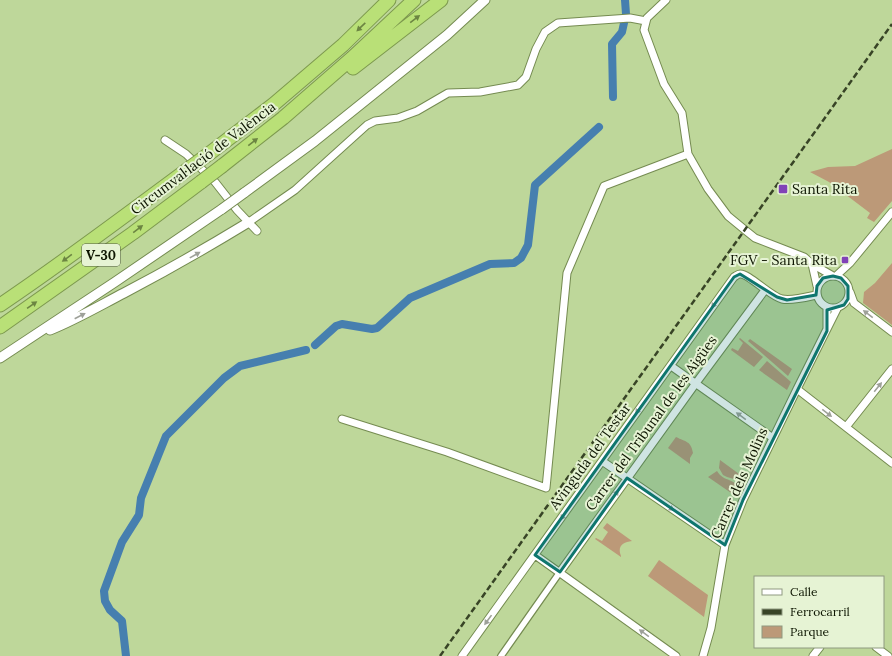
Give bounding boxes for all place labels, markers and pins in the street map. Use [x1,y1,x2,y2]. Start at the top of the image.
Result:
place label: Santa Rita [792,180,857,198]
marker: Santa Rita [777,183,789,195]
place label: FGV - Santa Rita [730,251,837,269]
marker: FGV - Santa Rita [840,255,850,265]

